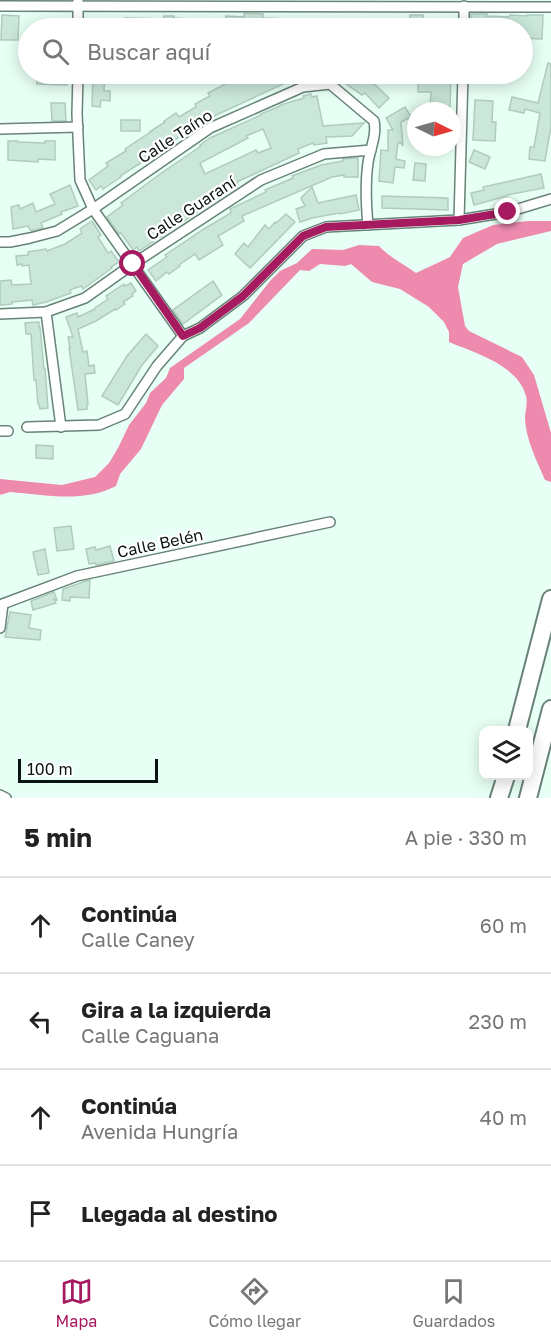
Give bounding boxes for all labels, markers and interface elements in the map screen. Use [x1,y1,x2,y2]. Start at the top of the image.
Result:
search box [18,18,533,84]
icon: search [39,35,72,68]
text: Buscar aquí [87,38,210,65]
north arrow [407,102,461,156]
street label: Calle Taíno [134,105,216,167]
street label: Calle Guaraní [143,171,241,244]
route end [494,198,520,224]
route start [119,250,145,276]
street label: Calle Belén [115,524,205,562]
map controls [479,726,533,780]
button: layers [479,726,533,780]
scale bar [18,756,158,784]
text: 100 m [27,759,73,779]
text: 5 min [24,822,92,853]
text: A pie · 330 m [405,825,527,849]
text: Continúa [81,900,177,927]
icon: ahead [24,909,57,942]
text: 60 m [480,913,527,937]
text: Calle Caney [81,927,195,951]
text: Gira a la izquierda [81,996,271,1023]
icon: left [24,1005,57,1038]
text: 230 m [469,1009,527,1033]
text: Calle Caguana [81,1023,219,1047]
text: Continúa [81,1092,177,1119]
icon: ahead [24,1101,57,1134]
text: 40 m [480,1105,527,1129]
text: Avenida Hungría [81,1119,238,1143]
icon: arrive [24,1197,57,1230]
text: Llegada al destino [81,1200,278,1227]
tab: Mapa [56,1275,97,1331]
tab: Cómo llegar [209,1275,301,1331]
tab: Guardados [412,1275,495,1331]

